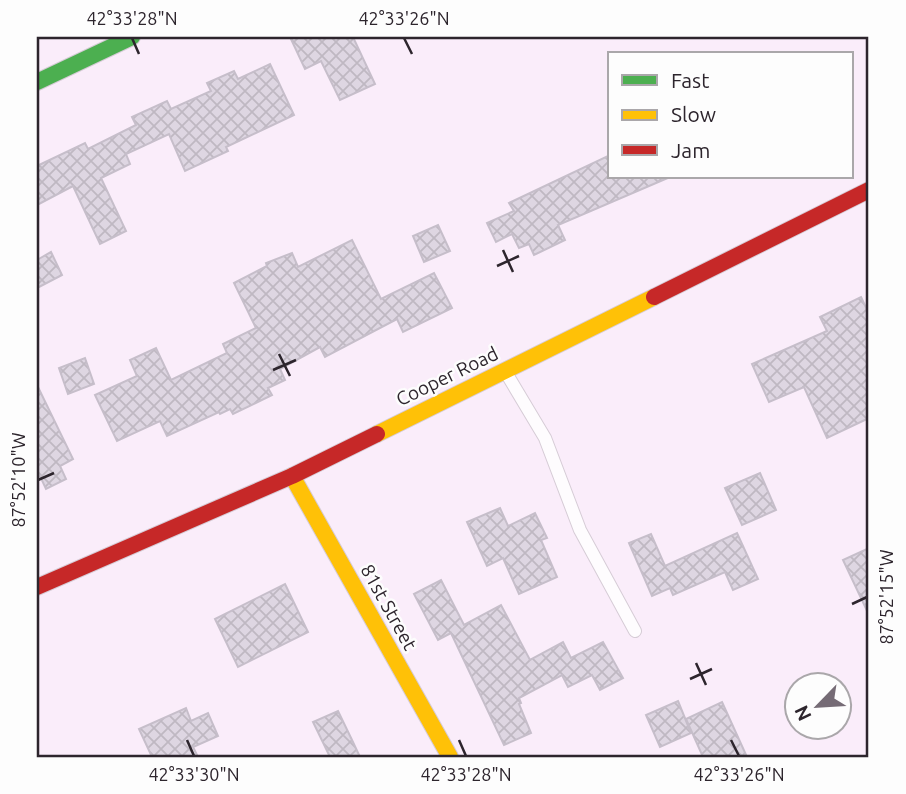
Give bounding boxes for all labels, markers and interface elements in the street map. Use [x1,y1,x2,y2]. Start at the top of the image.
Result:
text: 42°33'28"N [86,8,178,28]
text: 42°33'26"N [358,8,450,28]
legend [608,52,853,178]
text: Fast [671,68,709,92]
text: Slow [671,102,716,126]
text: Jam [671,138,710,162]
street label: Cooper Road [392,342,502,410]
text: 87°52'10"W [8,432,28,528]
text: 87°52'15"W [876,549,896,645]
street label: 81st Street [356,560,422,654]
north arrow [783,672,853,742]
text: N [790,702,816,724]
text: 42°33'30"N [148,764,240,784]
text: 42°33'28"N [420,764,512,784]
text: 42°33'26"N [693,764,785,784]

